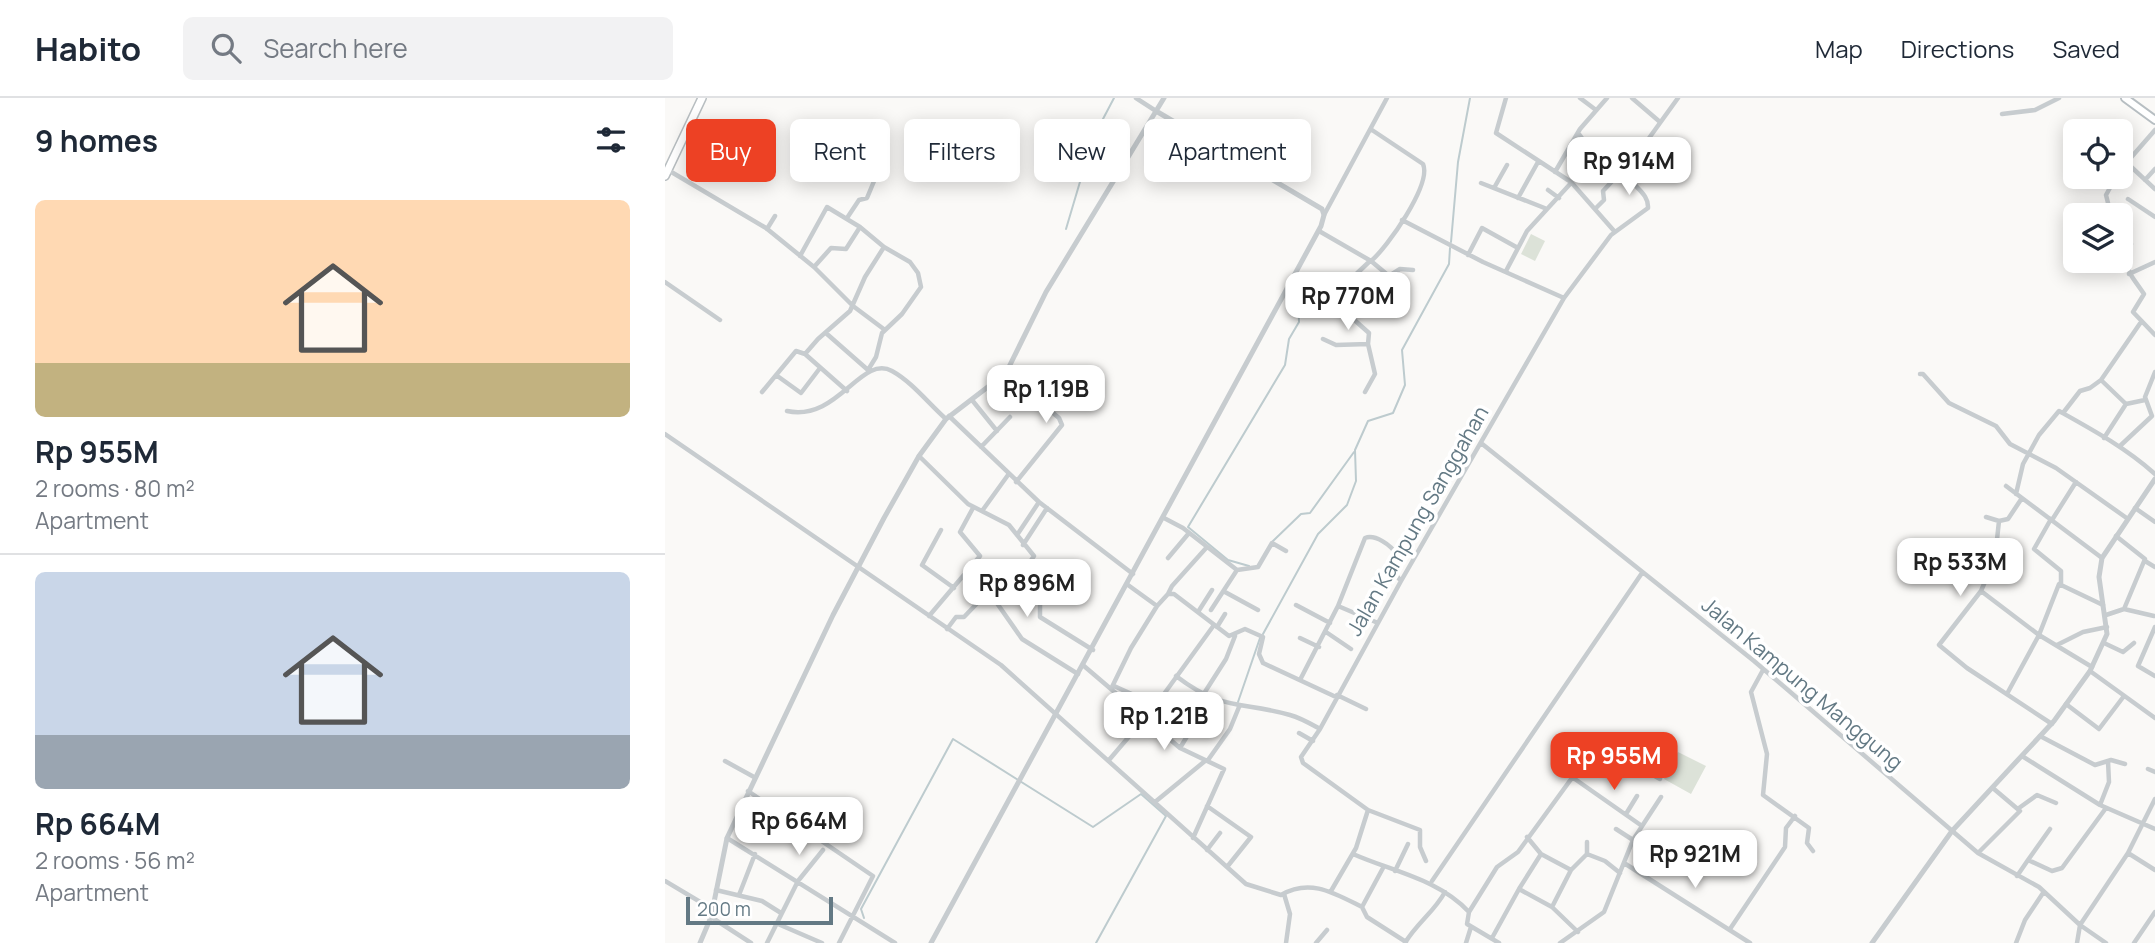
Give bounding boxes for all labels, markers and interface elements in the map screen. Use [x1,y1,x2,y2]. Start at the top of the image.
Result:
search box [183,17,673,80]
text: Habito [35,26,141,71]
icon: search [207,29,245,67]
text: Search here [263,30,408,66]
text: Map [1815,32,1863,65]
text: Directions [1901,32,2014,65]
text: Saved [2052,32,2120,65]
chip: Buy [686,119,776,182]
chip: Rent [790,119,890,182]
chip: Filters [904,119,1020,182]
chip: New [1034,119,1130,182]
chip: Apartment [1144,119,1311,182]
map controls [2063,119,2133,273]
button: locate [2063,119,2133,189]
text: 9 homes [35,120,158,161]
icon: filters [592,121,630,159]
pin: Rp 914M [1564,138,1694,197]
text: Rp 914M [1583,144,1675,176]
button: layers [2063,203,2133,273]
icon: home [270,245,396,371]
pin: Rp 770M [1283,272,1413,332]
text: Rp 770M [1301,279,1395,311]
pin: Rp 1.19B [974,366,1118,425]
text: Rp 1.19B [1003,372,1089,404]
street label: Jalan Kampung Sanggahan [1340,401,1494,640]
text: Rp 955M [35,431,159,472]
text: 2 rooms · 80 m² [35,472,195,504]
text: Apartment [35,504,149,536]
pin: Rp 533M [1895,538,2025,598]
text: Rp 533M [1913,545,2007,577]
pin: Rp 896M [962,560,1092,619]
text: Rp 896M [979,566,1075,598]
street label: Jalan Kampung Manggung [1696,591,1909,776]
icon: home [270,617,396,743]
pin: Rp 1.21B [1092,692,1236,752]
text: Rp 1.21B [1120,699,1208,731]
pin: Rp 955M [1549,732,1679,792]
text: Rp 955M [1567,739,1661,771]
pin: Rp 664M [734,798,864,857]
text: Rp 664M [35,803,160,844]
text: Rp 664M [751,804,847,836]
pin: Rp 921M [1630,830,1760,890]
text: Rp 921M [1649,837,1741,869]
text: 2 rooms · 56 m² [35,844,195,876]
text: Apartment [35,876,149,908]
scale bar [686,894,833,926]
text: 200 m [697,896,751,922]

